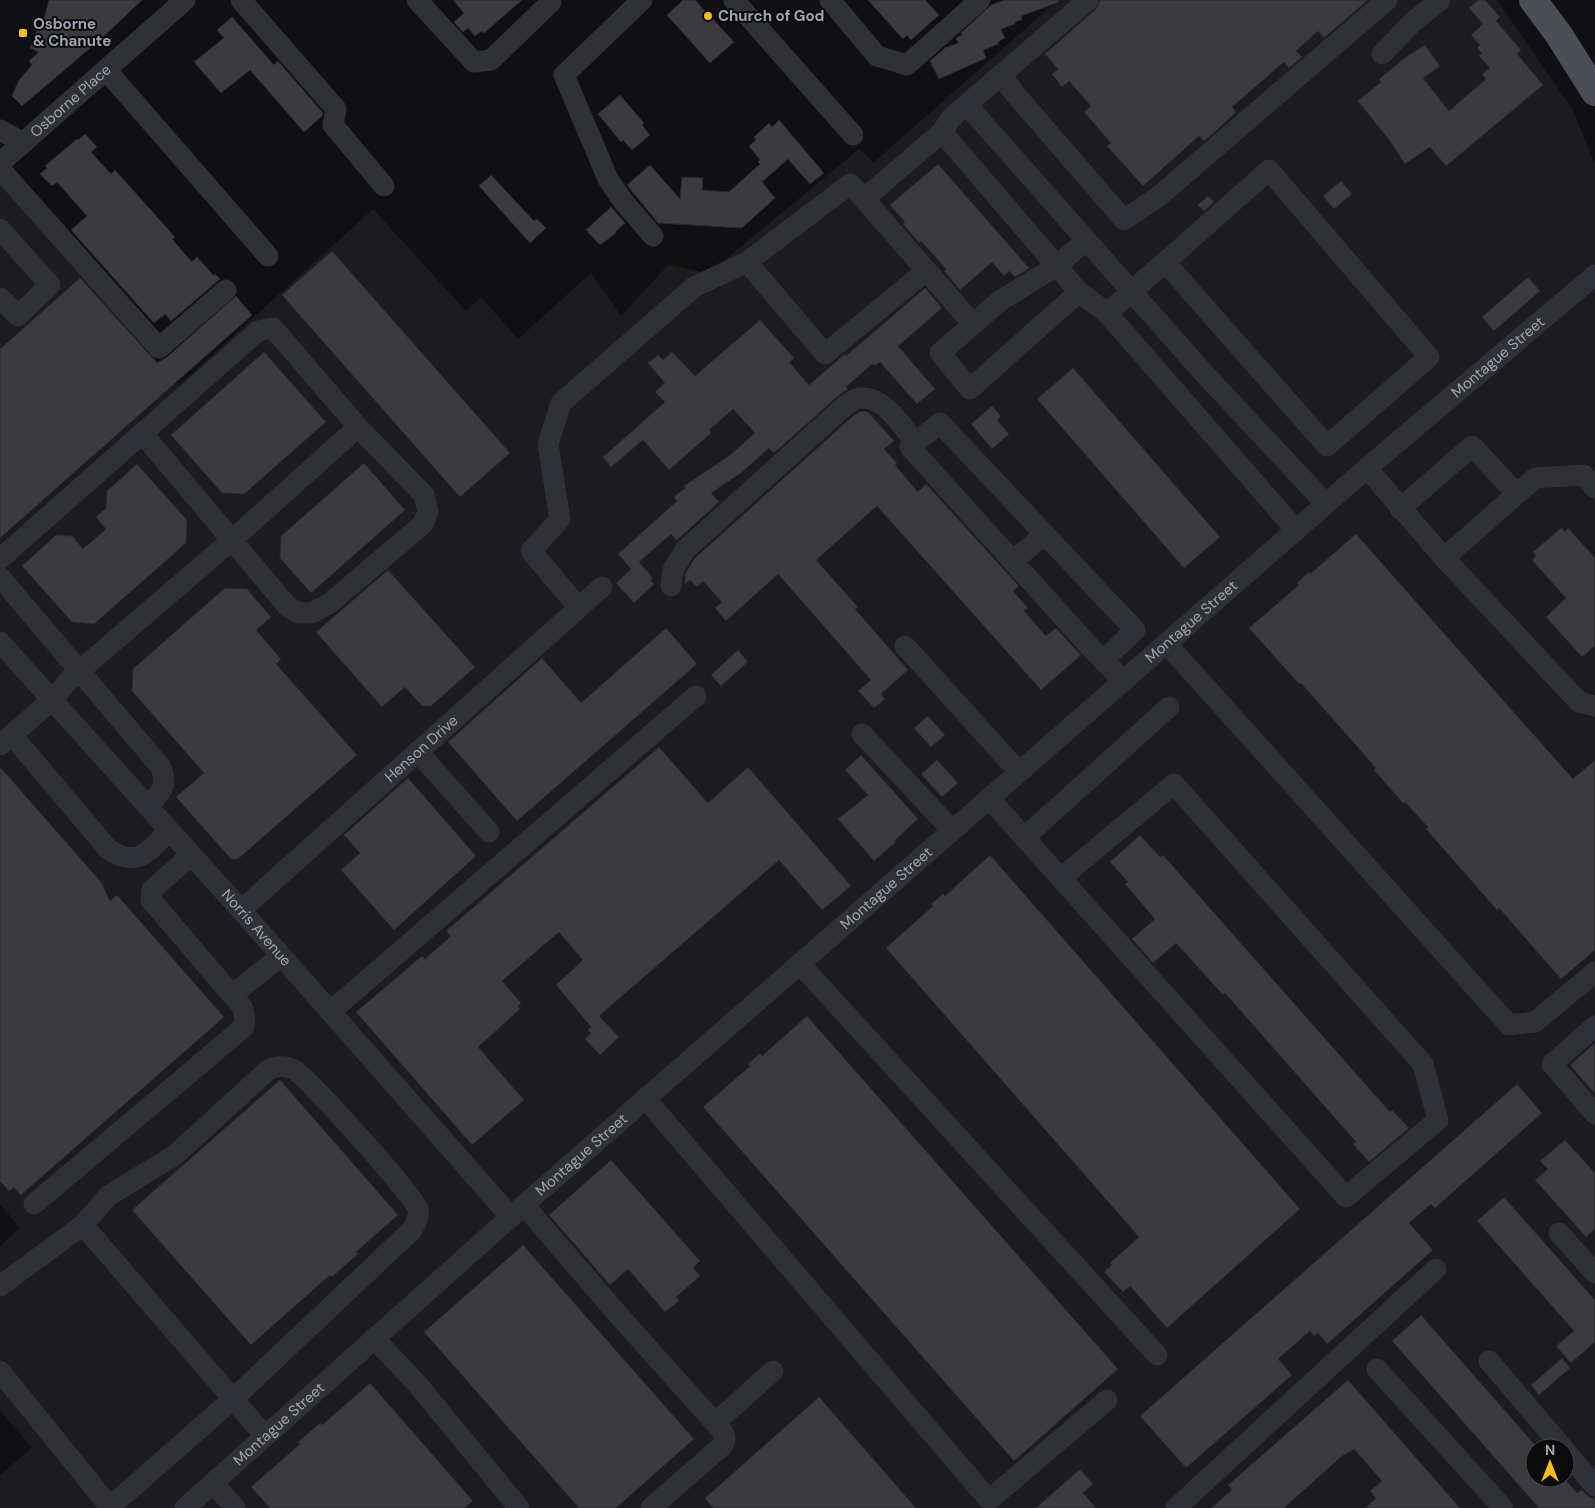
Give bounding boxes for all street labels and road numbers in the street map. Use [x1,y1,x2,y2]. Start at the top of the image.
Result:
street label: Osborne Place [26,60,115,142]
street label: Montague Street [1447,312,1549,402]
street label: Montague Street [1141,576,1242,667]
street label: Henson Drive [380,711,462,787]
street label: Montague Street [836,842,937,934]
street label: Norris Avenue [217,885,296,971]
street label: Montague Street [531,1109,632,1201]
street label: Montague Street [229,1378,329,1470]

